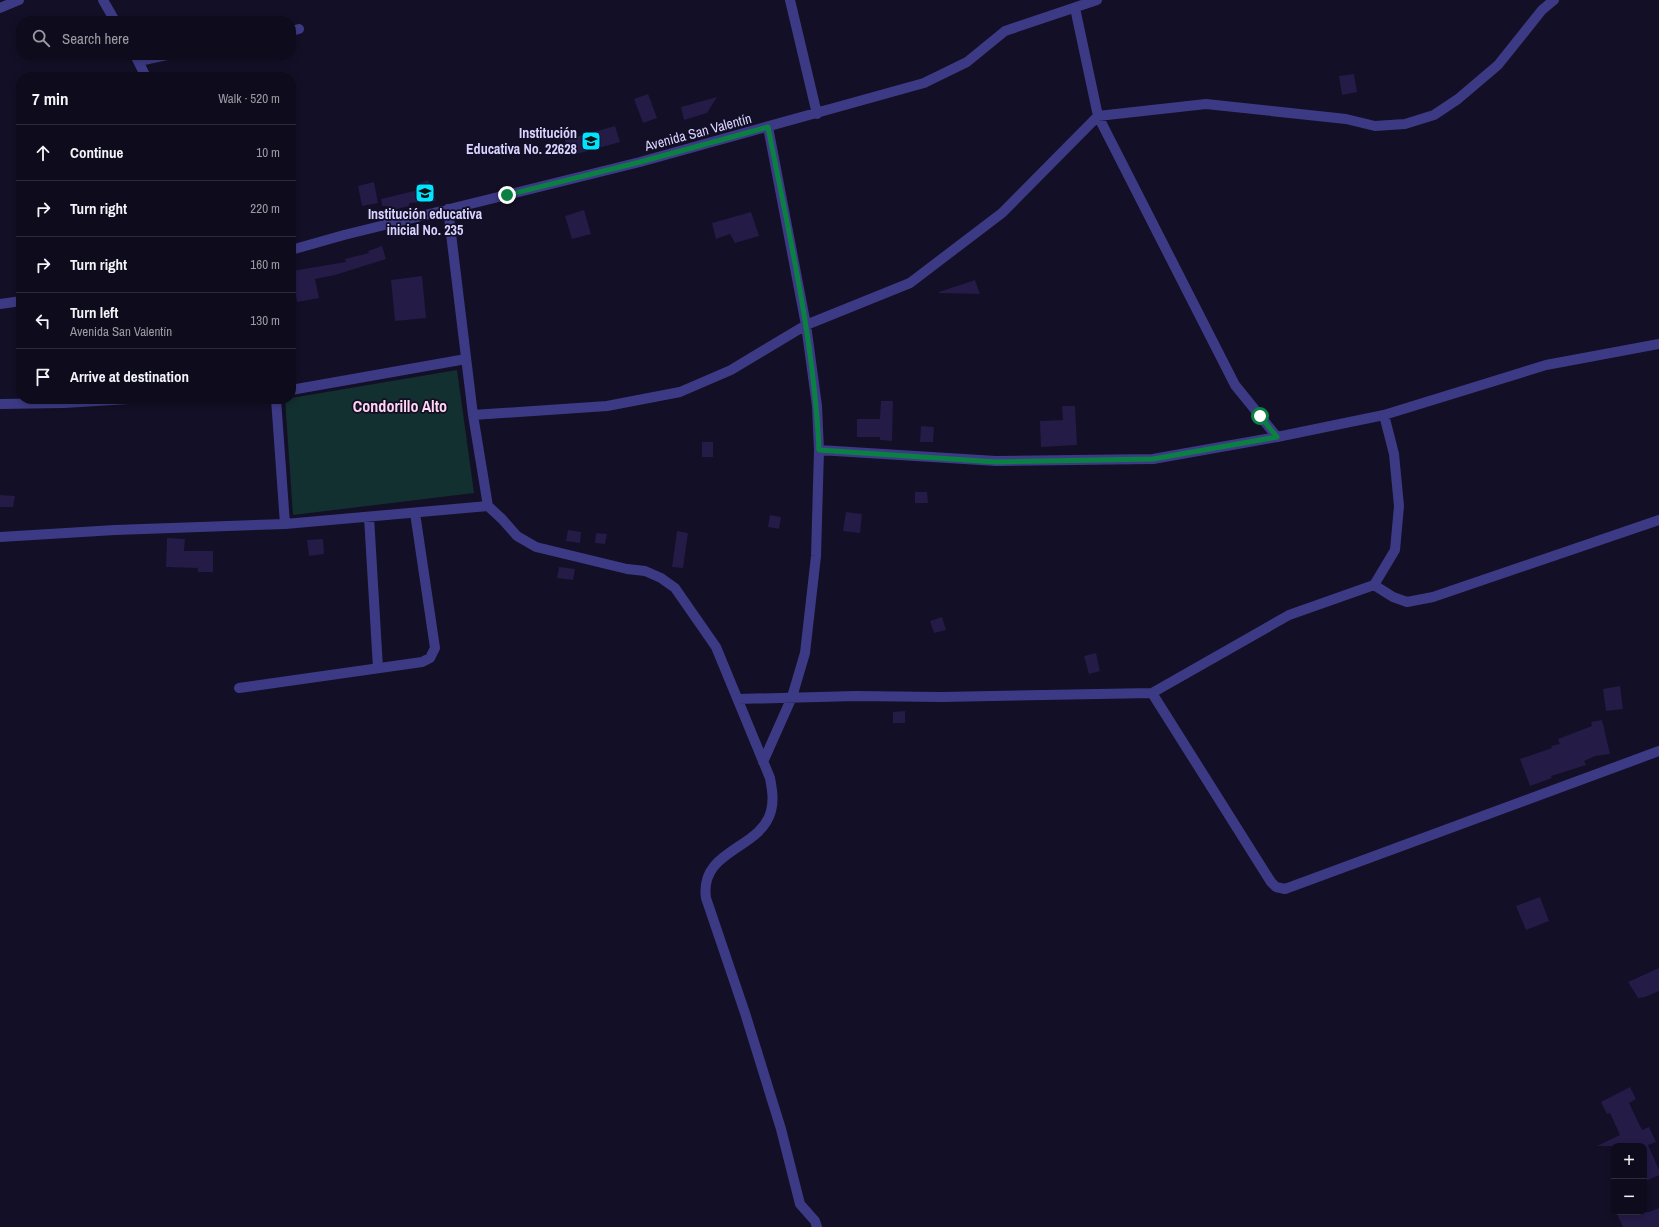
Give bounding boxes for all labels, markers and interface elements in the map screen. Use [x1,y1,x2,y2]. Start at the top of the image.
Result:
search box [16,16,296,60]
icon: search [30,27,52,49]
text: Search here [62,28,129,49]
text: 7 min [32,87,68,110]
text: Walk · 520 m [218,90,280,107]
street label: Avenida San Valentín [642,109,753,155]
place label: Institución Educativa No. 22628 [466,124,577,158]
school or university icon: Institución Educativa No. 22628 [580,130,602,152]
icon: ahead [32,142,54,164]
text: Continue [70,142,123,163]
text: 10 m [256,144,280,161]
school or university icon: Institución educativa inicial No. 235 [414,182,436,204]
route end [498,186,516,204]
icon: right [32,198,54,220]
text: Turn right [70,198,127,219]
text: 220 m [250,200,280,217]
place label: Institución educativa inicial No. 235 [368,205,483,239]
icon: right [32,254,54,276]
text: Turn right [70,254,127,275]
text: 160 m [250,256,280,273]
text: Turn left [70,302,118,323]
icon: left [32,310,54,332]
text: 130 m [250,312,280,329]
text: Avenida San Valentín [70,323,172,340]
icon: arrive [32,366,54,388]
text: Arrive at destination [70,366,189,387]
district label: Condorillo Alto [353,395,447,417]
route start [1251,407,1269,425]
map controls [1611,1143,1647,1215]
button: + [1611,1143,1647,1179]
button: − [1611,1179,1647,1215]

